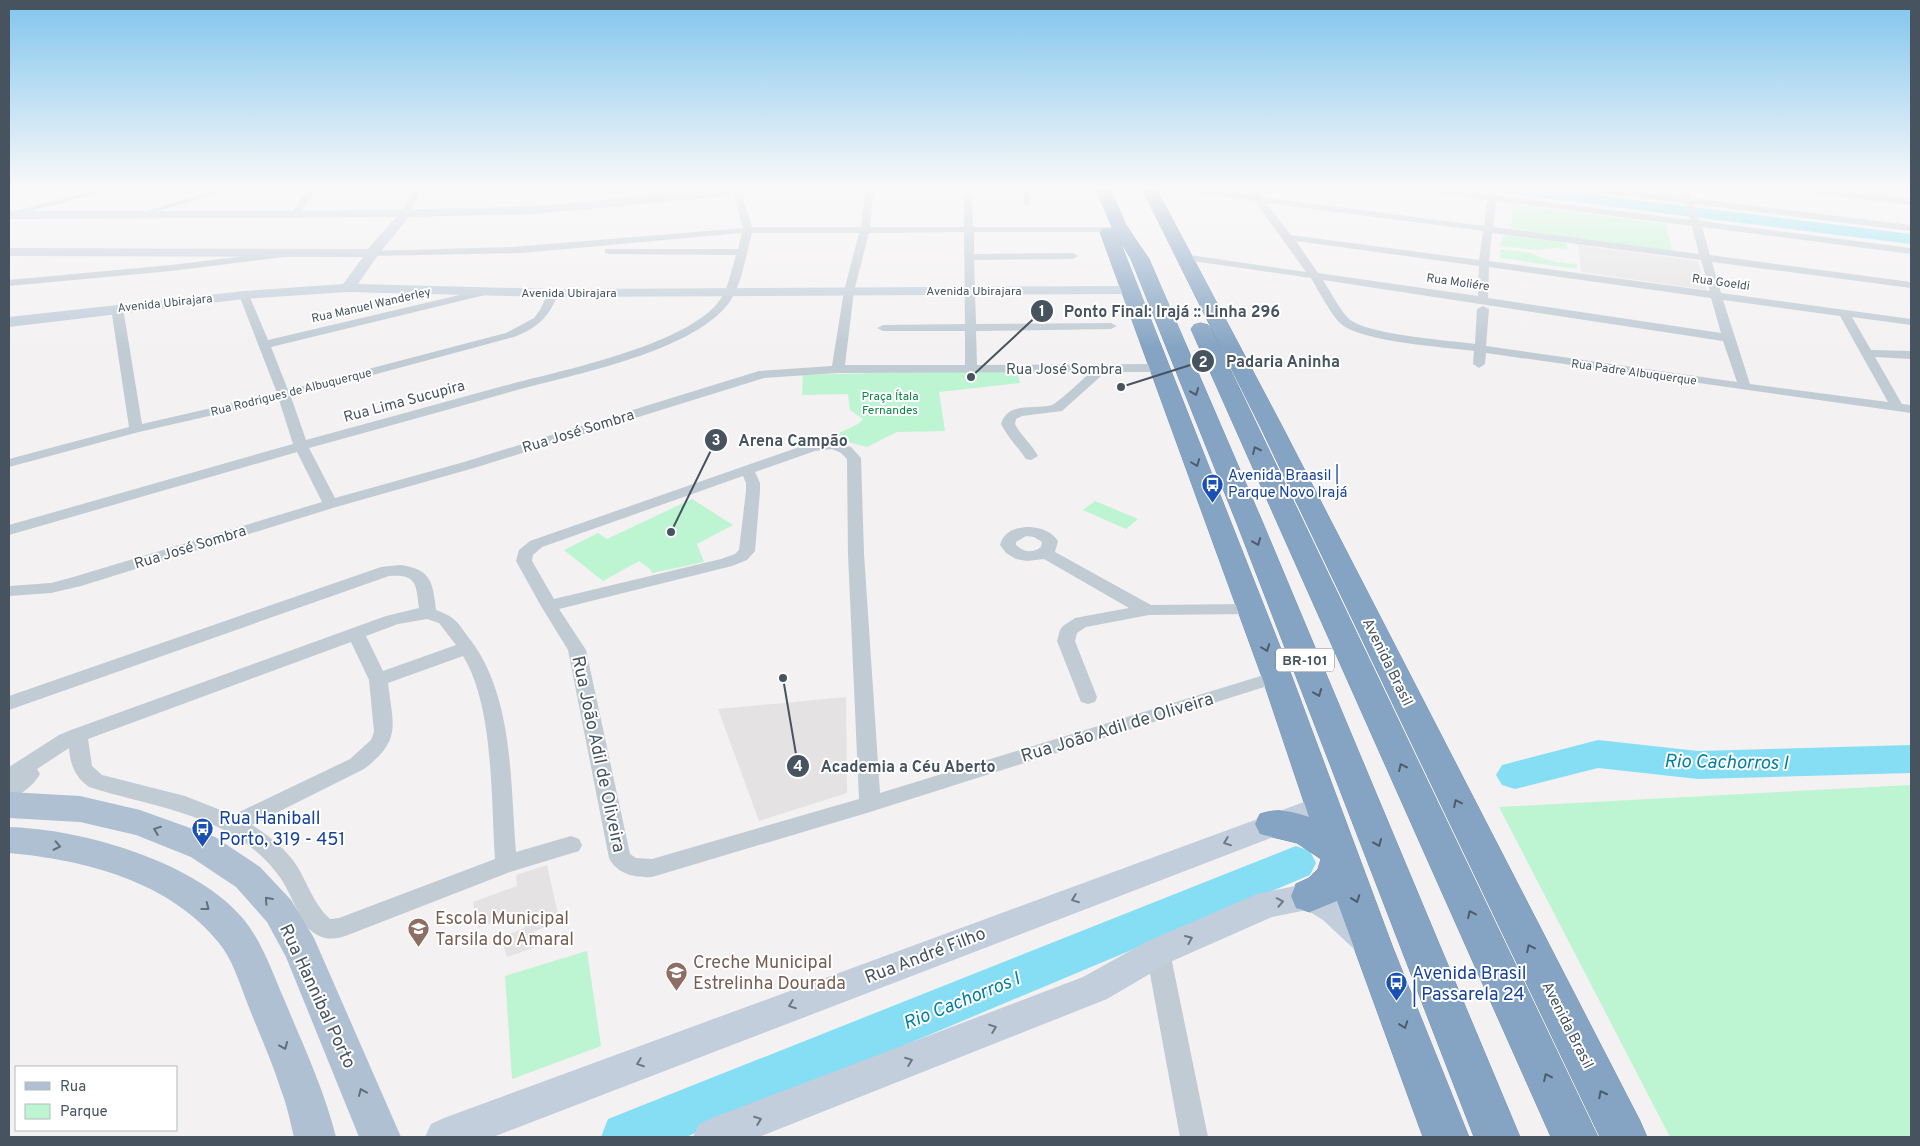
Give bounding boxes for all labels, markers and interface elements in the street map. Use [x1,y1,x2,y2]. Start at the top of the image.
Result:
street label: Rua Moliére [1425,271,1490,295]
street label: Rua Goeldi [1691,271,1751,295]
street label: Rua Manuel Wanderley [310,284,432,327]
street label: Avenida Ubirajara [926,284,1022,300]
street label: Avenida Ubirajara [521,286,617,302]
street label: Avenida Ubirajara [117,291,213,317]
callout: Ponto Final: Irajá :: Linha 296 [1029,295,1290,326]
text: 1 [1039,303,1045,322]
text: Ponto Final: Irajá :: Linha 296 [1064,303,1280,323]
callout: Padaria Aninha [1191,346,1350,377]
text: Padaria Aninha [1226,353,1340,373]
text: 2 [1198,354,1208,373]
street label: Rua Padre Albuquerque [1570,356,1698,390]
street label: Rua José Sombra [1006,361,1122,380]
street label: Rua Rodrigues de Albuquerque [209,365,373,421]
street label: Rua Lima Sucupira [342,377,467,428]
one-way arrow [1189,387,1199,395]
park label: Praça Ítala Fernandes [861,389,919,419]
street label: Rua José Sombra [520,406,637,458]
callout: Arena Campão [704,424,858,455]
text: 3 [712,432,721,451]
text: Arena Campão [738,432,848,452]
one-way arrow [1252,446,1263,455]
one-way arrow [1190,458,1201,467]
place label: Avenida Braasil | Parque Novo Irajá [1228,464,1347,503]
bus stop icon: Avenida Braasil | Parque Novo Irajá [1200,472,1224,503]
street label: Rua José Sombra [132,522,249,574]
one-way arrow [1250,537,1261,546]
street label: Avenida Brasil [1357,616,1416,710]
one-way arrow [1260,643,1270,651]
road number: BR-101 [1276,648,1334,672]
street label: Rua João Adil de Oliveira [565,654,630,855]
street label: Rua João Adil de Oliveira [1018,688,1217,769]
one-way arrow [1312,688,1322,696]
water label: Rio Cachorros I [1664,750,1789,776]
callout: Academia a Céu Aberto [785,751,1006,782]
text: 4 [793,758,803,777]
text: Academia a Céu Aberto [820,758,996,778]
one-way arrow [1398,763,1408,772]
one-way arrow [1453,799,1464,808]
place label: Rua Haniball Porto, 319 - 451 [219,808,345,852]
bus stop icon: Rua Haniball Porto, 319 - 451 [191,816,215,847]
one-way arrow [153,826,162,836]
one-way arrow [1223,835,1232,846]
one-way arrow [1372,838,1383,847]
one-way arrow [53,840,61,851]
one-way arrow [1071,893,1080,903]
one-way arrow [1350,895,1360,903]
one-way arrow [265,896,274,905]
one-way arrow [1276,897,1284,908]
one-way arrow [200,901,209,909]
place label: Escola Municipal Tarsila do Amaral [435,908,574,952]
one-way arrow [1466,910,1477,919]
school or university icon: Escola Municipal Tarsila do Amaral [407,916,431,947]
street label: Rua Hannibal Porto [273,921,360,1072]
street label: Rua André Filho [862,923,989,990]
one-way arrow [1184,934,1193,945]
one-way arrow [1526,945,1536,954]
place label: Creche Municipal Estrelinha Dourada [693,952,846,996]
school or university icon: Creche Municipal Estrelinha Dourada [665,960,689,991]
place label: Avenida Brasil | Passarela 24 [1412,963,1527,1007]
water label: Rio Cachorros I [900,967,1025,1036]
bus stop icon: Avenida Brasil | Passarela 24 [1384,971,1408,1002]
street label: Avenida Brasil [1537,979,1597,1073]
one-way arrow [788,999,796,1009]
one-way arrow [1398,1020,1408,1029]
one-way arrow [989,1024,997,1034]
one-way arrow [278,1041,288,1050]
one-way arrow [636,1057,644,1067]
one-way arrow [904,1057,913,1067]
legend [15,1066,178,1131]
one-way arrow [1542,1073,1553,1082]
text: Rua [60,1078,86,1097]
one-way arrow [358,1088,368,1097]
one-way arrow [1598,1090,1608,1099]
text: Parque [60,1103,108,1122]
one-way arrow [753,1115,762,1126]

